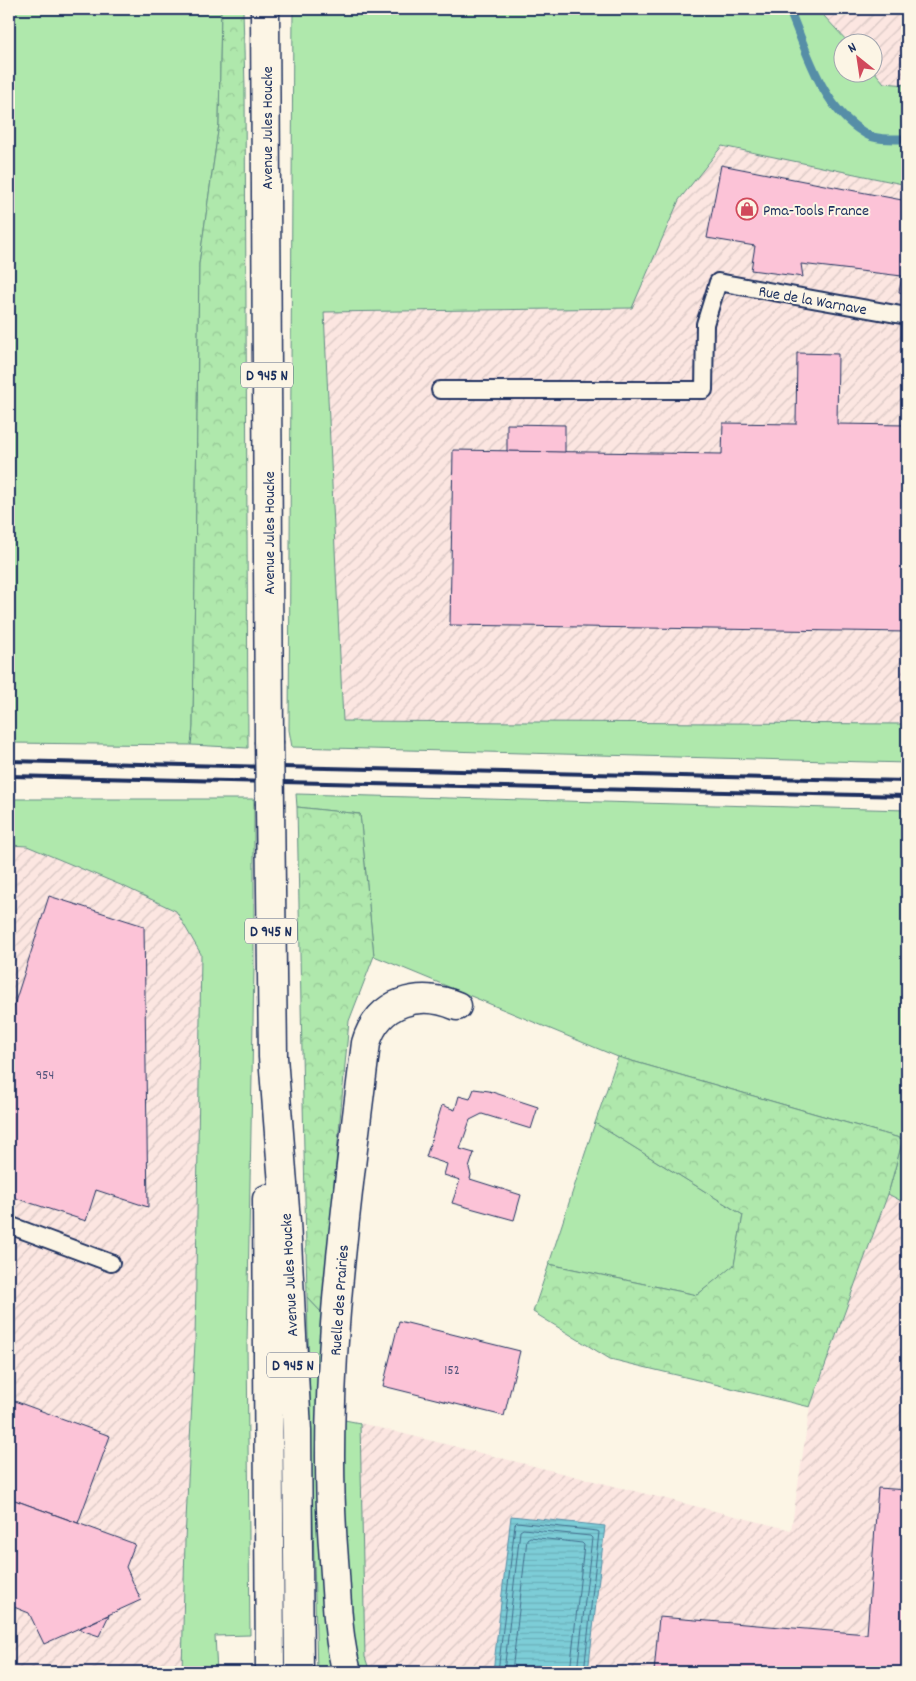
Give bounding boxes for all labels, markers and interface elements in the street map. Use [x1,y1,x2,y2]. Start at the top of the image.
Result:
north arrow [834,32,884,82]
text: N [845,38,861,59]
street label: Avenue Jules Houcke [257,66,280,190]
shop icon: Pma-Tools France [735,197,759,221]
place label: Pma-Tools France [763,200,869,223]
street label: Rue de la Warnave [756,281,869,322]
road number: D 945 N [241,362,293,388]
street label: Avenue Jules Houcke [259,471,282,595]
road number: D 945 N [245,918,297,944]
house number: 954 [36,1066,54,1086]
street label: Avenue Jules Houcke [276,1213,305,1337]
street label: Ruelle des Prairies [325,1244,356,1356]
road number: D 945 N [267,1352,319,1378]
house number: 152 [444,1361,460,1381]

